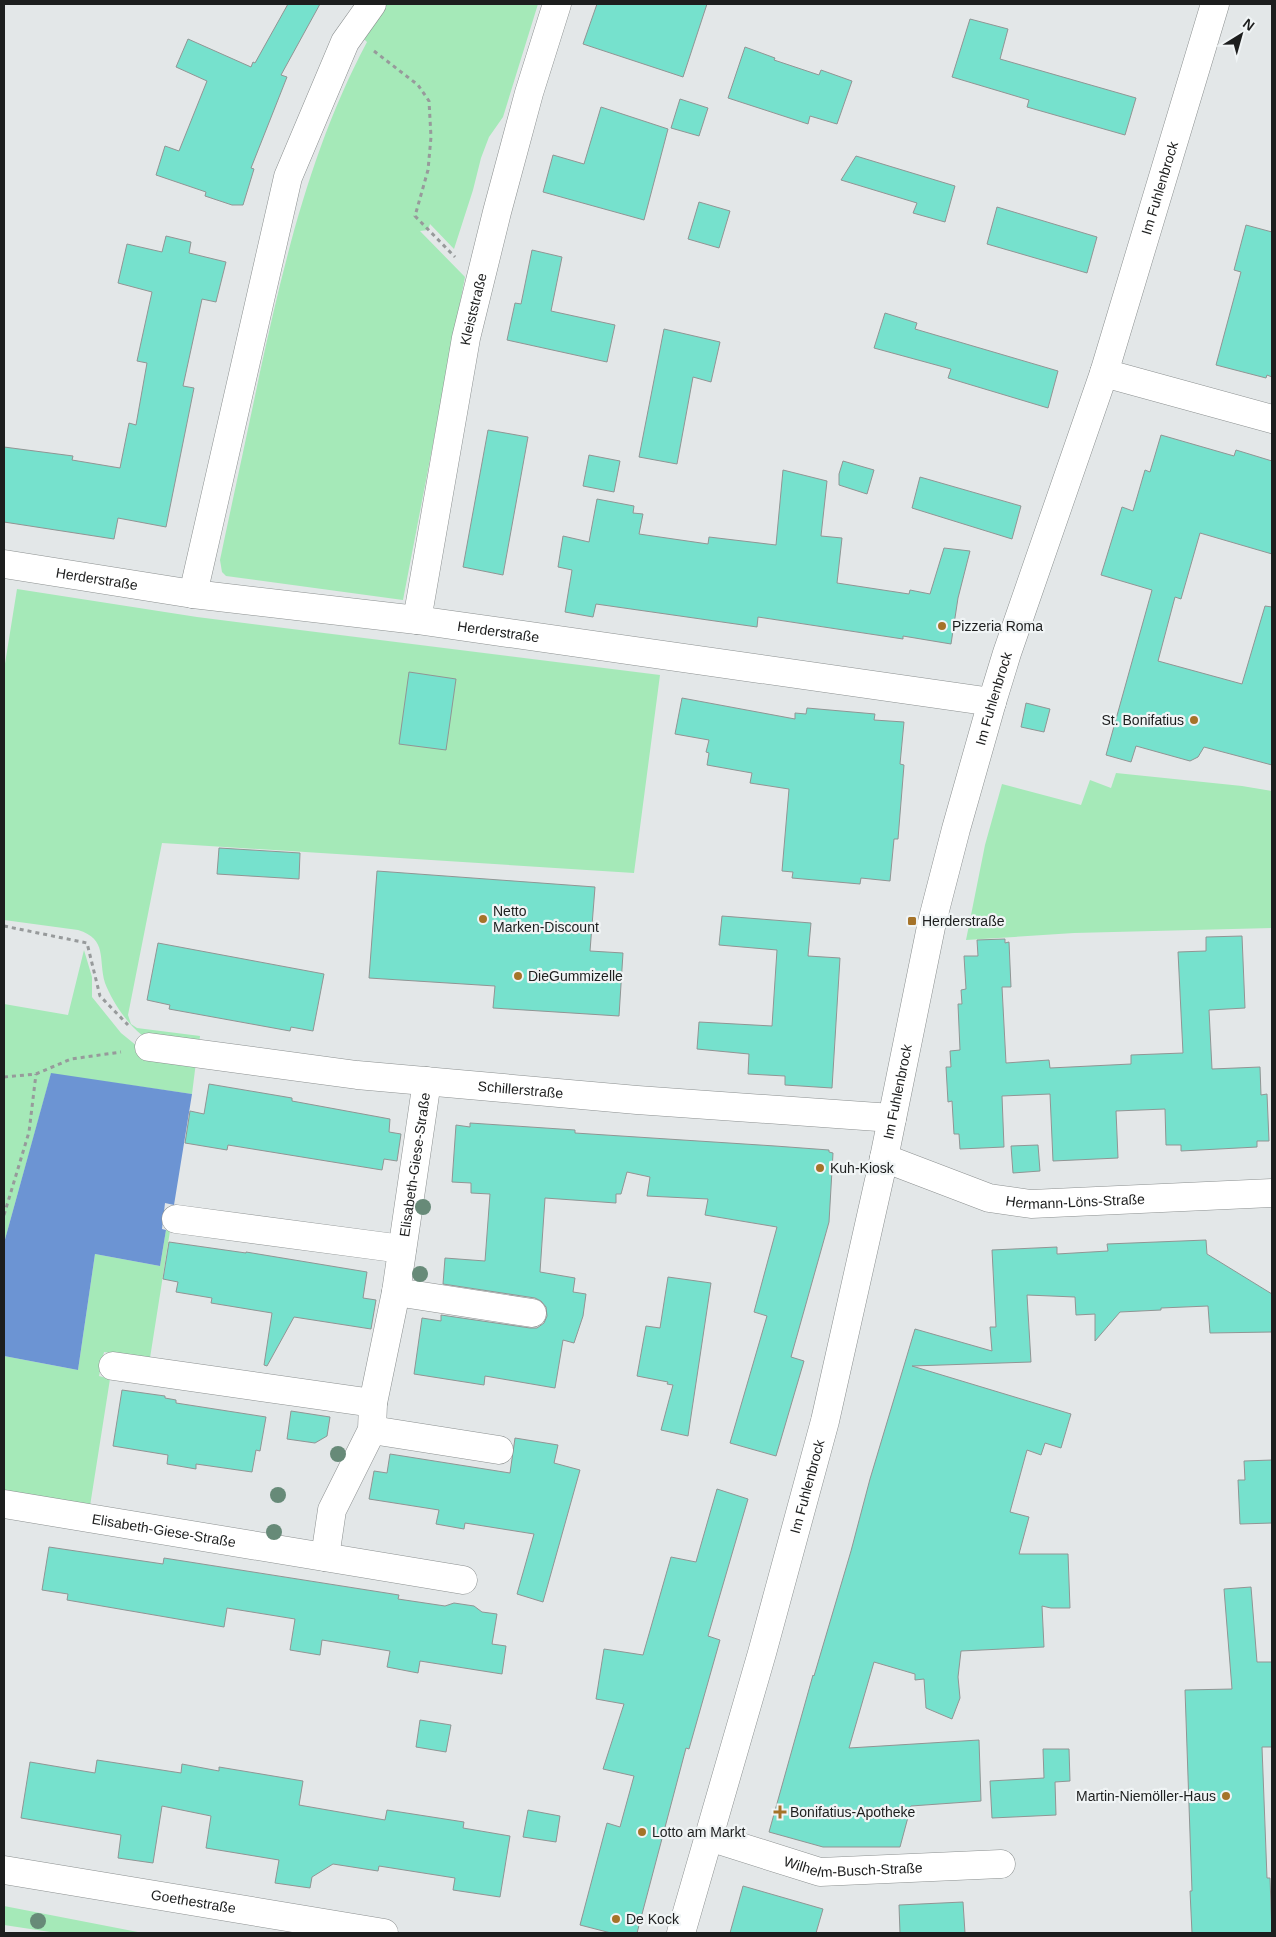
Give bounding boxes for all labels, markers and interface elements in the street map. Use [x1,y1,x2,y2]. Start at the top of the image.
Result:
north arrow [1216,10,1266,60]
text: N [1240,15,1258,34]
street label: Im Fuhlenbrock [1138,139,1181,237]
street label: Kleiststraße [457,271,490,346]
street label: Herderstraße [55,564,139,593]
street label: Herderstraße [456,618,541,645]
place label: Pizzeria Roma [952,618,1043,634]
marker: Pizzeria Roma [936,620,948,632]
street label: Im Fuhlenbrock [972,649,1015,747]
place label: St. Bonifatius [1102,712,1184,728]
marker: St. Bonifatius [1188,714,1200,726]
place label: Netto Marken-Discount [493,903,599,935]
marker: Netto Marken-Discount [477,913,489,925]
place label: Herderstraße [922,913,1005,929]
marker: Herderstraße [906,915,918,927]
place label: DieGummizelle [528,968,623,984]
marker: DieGummizelle [512,970,524,982]
street label: Im Fuhlenbrock [880,1042,915,1141]
street label: Schillerstraße [477,1078,564,1101]
street label: Elisabeth-Giese-Straße [396,1091,433,1238]
place label: Kuh-Kiosk [830,1160,895,1176]
marker: Kuh-Kiosk [814,1162,826,1174]
street label: Hermann-Löns-Straße [1005,1191,1145,1212]
street label: Im Fuhlenbrock [787,1437,828,1535]
street label: Elisabeth-Giese-Straße [91,1511,237,1550]
place label: Martin-Niemöller-Haus [1076,1788,1216,1804]
marker: Martin-Niemöller-Haus [1220,1790,1232,1802]
place label: Bonifatius-Apotheke [790,1804,916,1820]
marker: Bonifatius-Apotheke [774,1806,786,1818]
place label: Lotto am Markt [652,1824,745,1840]
marker: Lotto am Markt [636,1826,648,1838]
street label: Wilhelm-Busch-Straße [782,1853,923,1880]
street label: Goethestraße [150,1887,237,1916]
place label: De Kock [626,1911,680,1927]
marker: De Kock [610,1913,622,1925]

